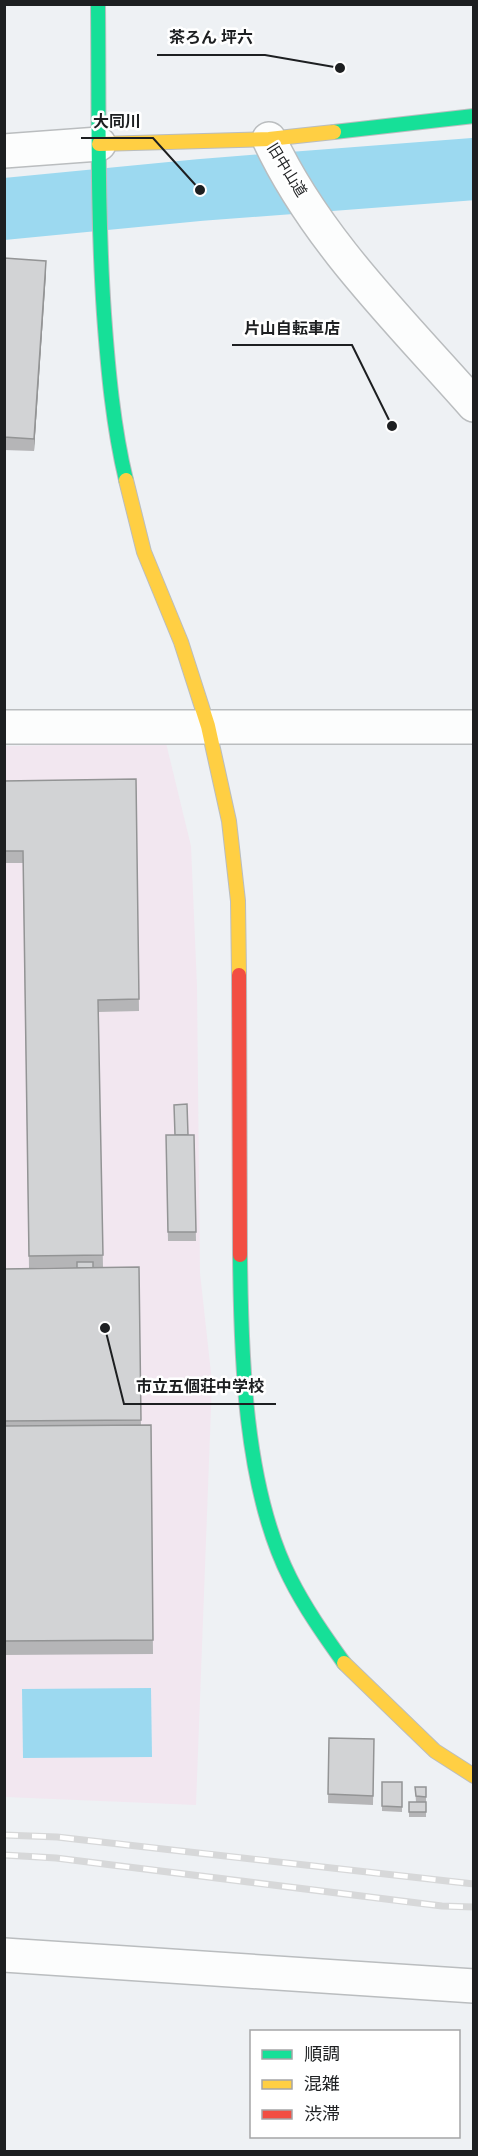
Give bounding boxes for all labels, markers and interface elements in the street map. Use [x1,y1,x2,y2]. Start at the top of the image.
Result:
callout: 茶ろん 坪六 [157,21,265,55]
text: 茶ろん 坪六 [169,27,253,47]
callout: 大同川 [81,104,153,138]
text: 大同川 [93,111,141,131]
street label: 旧中山道 [263,139,311,200]
callout: 片山自転車店 [232,311,352,345]
text: 片山自転車店 [244,318,340,338]
callout: 市立五個荘中学校 [124,1370,276,1404]
text: 市立五個荘中学校 [136,1376,264,1396]
legend [250,2030,460,2138]
text: 順調 [304,2042,340,2065]
text: 混雑 [304,2072,340,2095]
text: 渋滞 [304,2102,340,2125]

